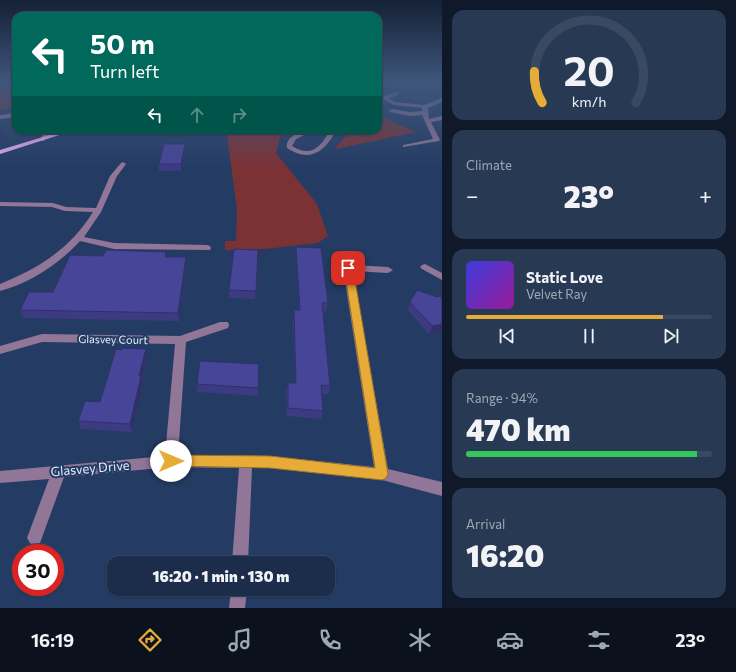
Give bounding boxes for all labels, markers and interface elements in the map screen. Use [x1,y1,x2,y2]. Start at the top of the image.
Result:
text: 50 m [90,26,155,60]
icon: left [24,28,76,80]
text: 20 [563,44,615,95]
text: Turn left [90,60,159,82]
text: km/h [572,91,606,109]
icon: left [144,104,166,126]
icon: ahead [186,104,208,126]
icon: right [228,104,250,126]
text: Climate [466,157,512,173]
text: 23° [564,177,614,214]
text: − [466,182,479,209]
text: + [699,182,712,209]
pin [331,251,365,285]
icon: arrive [337,257,359,279]
text: Static Love [526,268,603,286]
text: Velvet Ray [526,286,587,302]
icon: previous [496,325,518,347]
icon: pause [578,325,600,347]
icon: next [660,325,682,347]
street label: Glasvey Court [78,332,148,346]
text: Range · 94% [466,390,538,406]
text: 470 km [466,410,570,447]
position arrow [150,440,192,482]
street label: Glasvey Drive [50,457,130,479]
text: Arrival [466,516,505,532]
text: 16:20 [466,536,544,573]
speed limit sign: 30 [12,544,64,596]
text: 16:20 · 1 min · 130 m [153,567,289,585]
icon: directions [136,626,164,654]
icon: music [226,626,254,654]
icon: phone [316,626,344,654]
icon: climate [406,626,434,654]
icon: car [496,626,524,654]
icon: filters [585,626,613,654]
text: 16:19 [31,629,74,651]
text: 23° [675,629,705,651]

